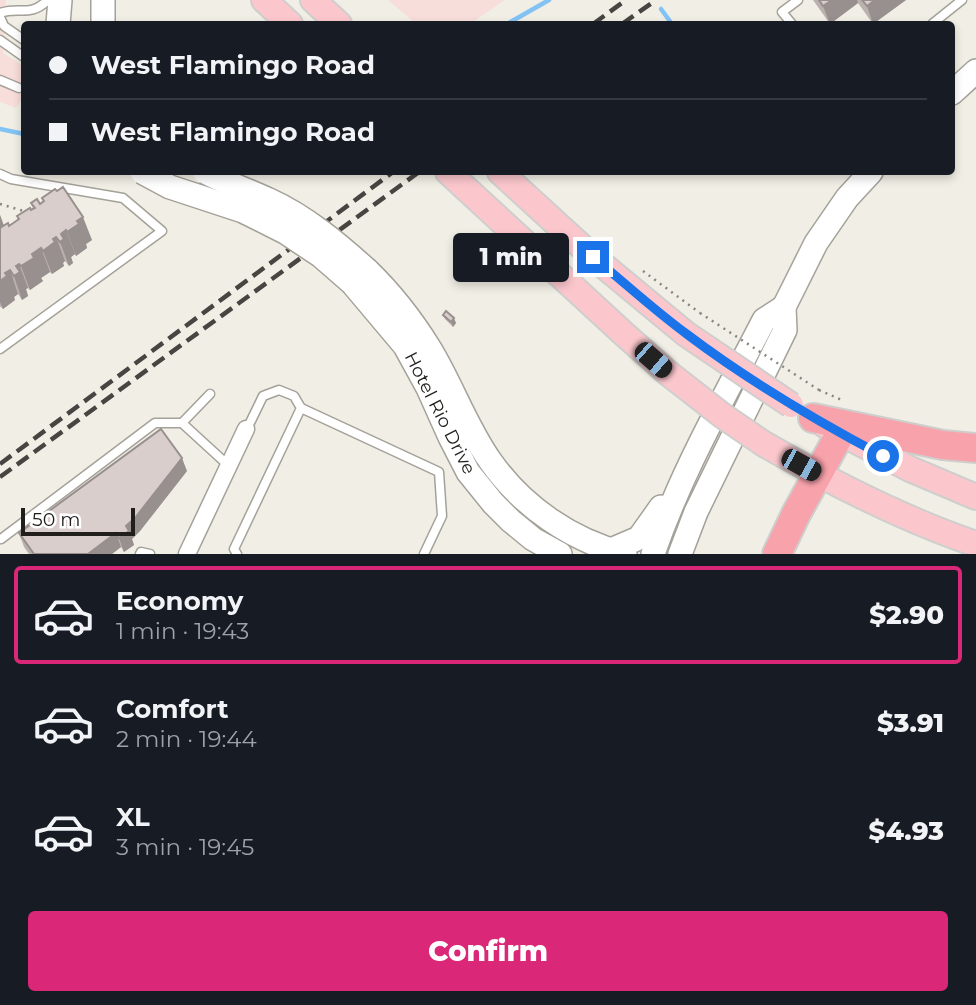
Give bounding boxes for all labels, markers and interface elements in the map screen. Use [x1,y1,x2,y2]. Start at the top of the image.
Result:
text: West Flamingo Road [91,49,375,81]
text: West Flamingo Road [91,116,375,148]
callout: 1 min [453,232,568,282]
route end [577,241,609,273]
text: 1 min [479,243,543,271]
car [631,338,676,382]
street label: Hotel Rio Drive [400,348,480,478]
route start [867,440,899,472]
car [778,446,825,484]
scale bar [21,505,135,536]
text: 50 m [32,508,80,531]
icon: car [32,584,95,647]
text: Economy [116,585,243,617]
text: $2.90 [869,599,944,631]
text: 1 min · 19:43 [116,617,249,645]
icon: car [32,692,95,755]
text: Comfort [116,693,228,725]
text: $3.91 [877,707,944,739]
text: 2 min · 19:44 [116,725,257,753]
icon: car [32,800,95,863]
text: XL [116,801,150,833]
text: $4.93 [869,815,944,847]
text: 3 min · 19:45 [116,833,254,861]
button: Confirm [28,911,948,991]

